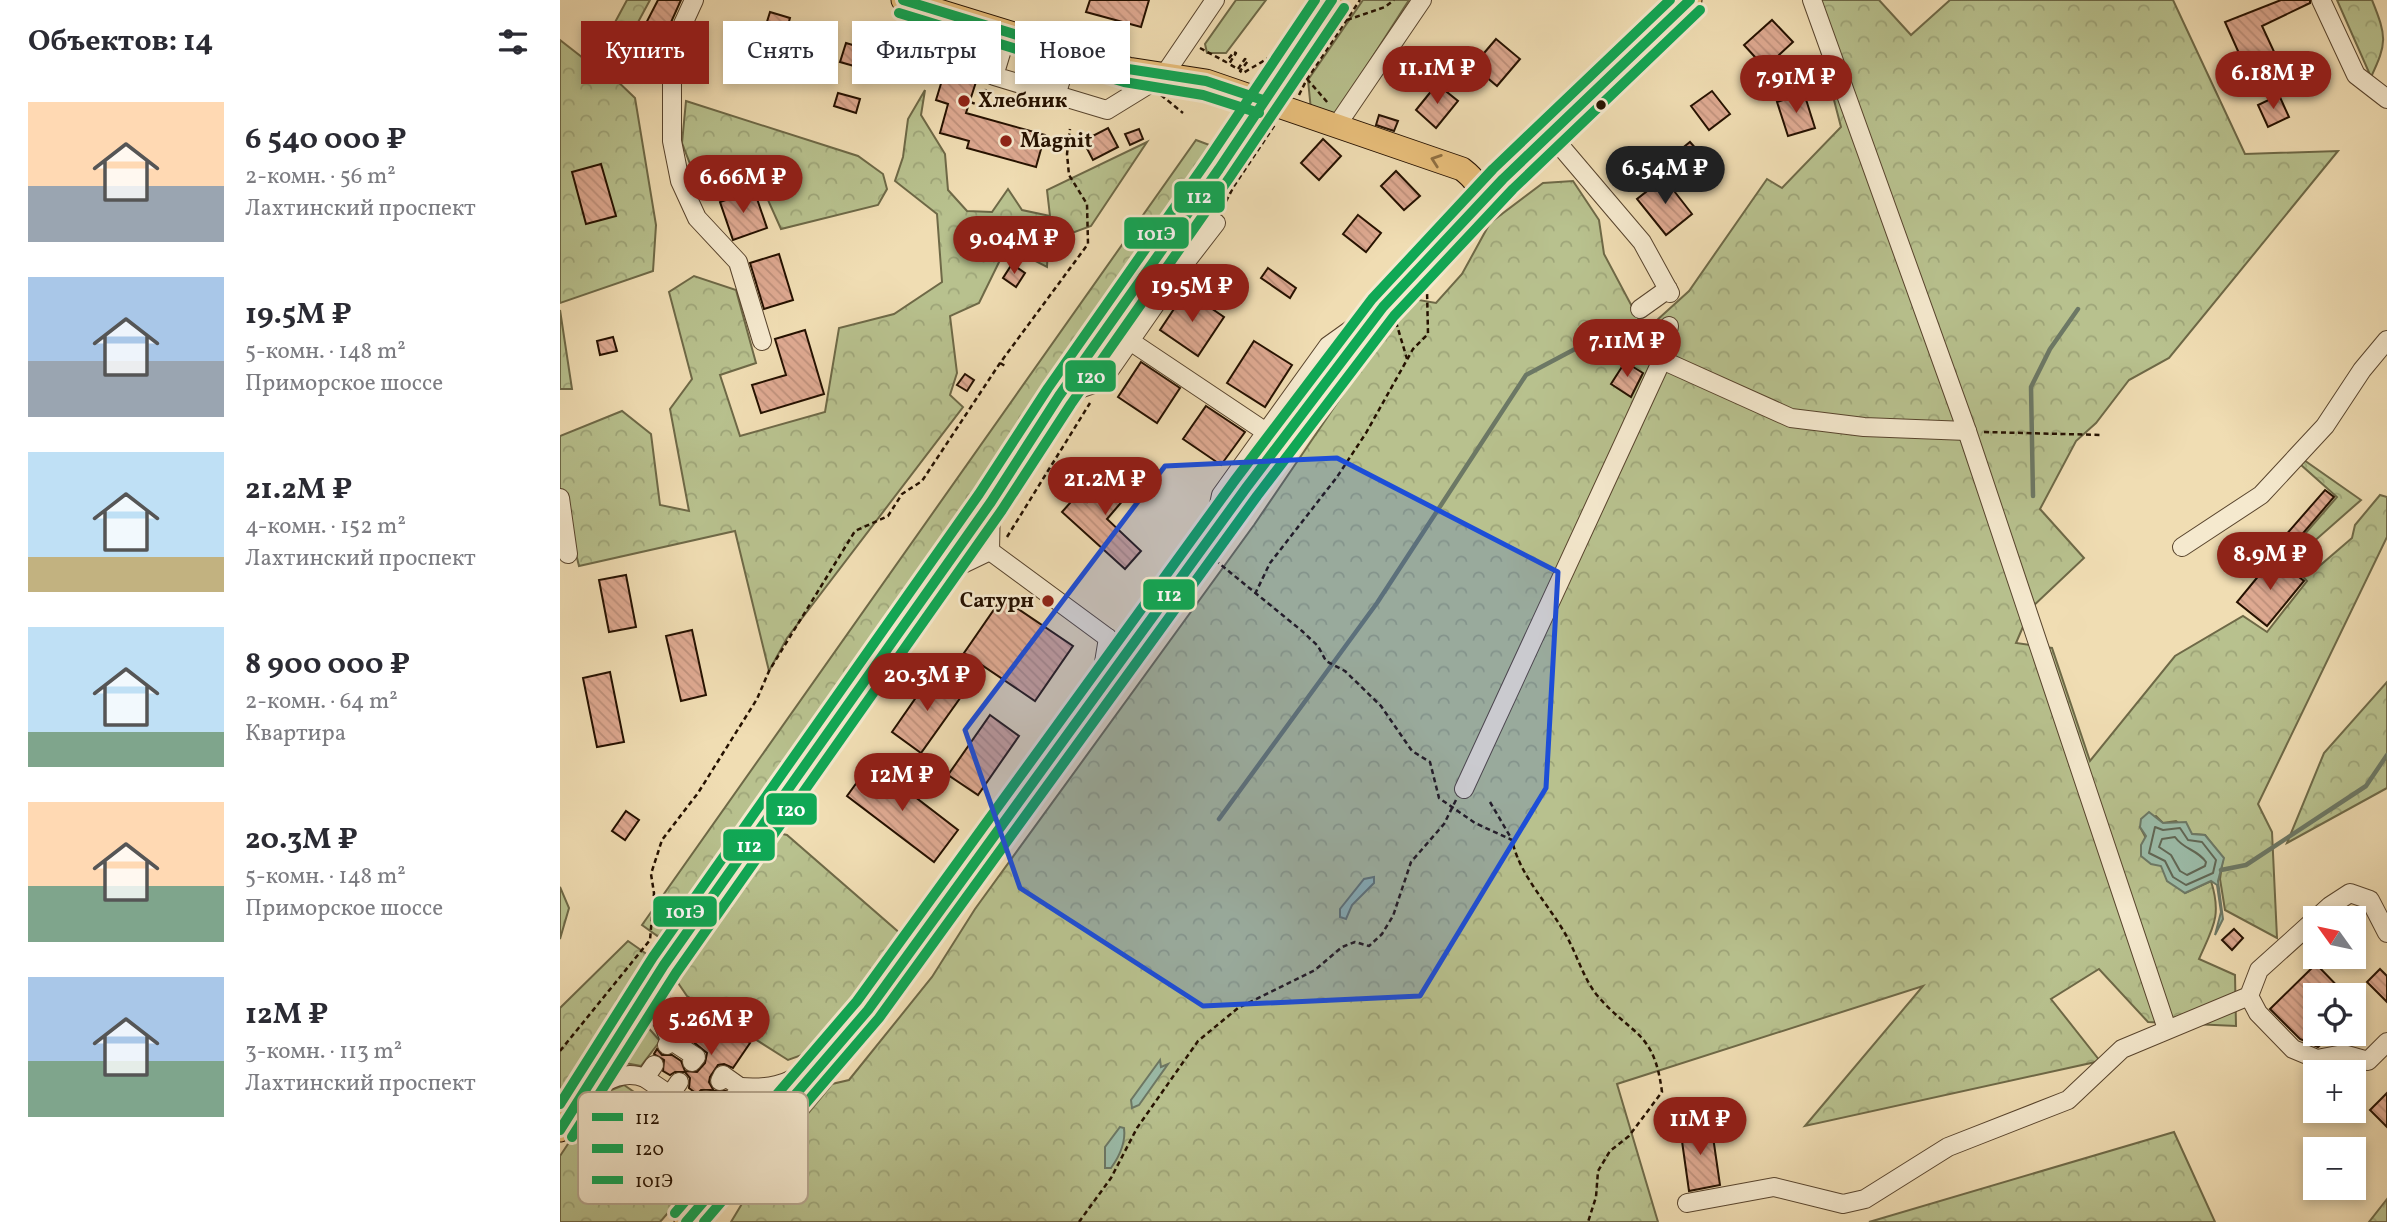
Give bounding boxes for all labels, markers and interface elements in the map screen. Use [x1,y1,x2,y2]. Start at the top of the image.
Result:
text: Объектов: 14 [28,21,213,63]
chip: Купить [581,21,709,84]
chip: Снять [723,21,838,84]
chip: Фильтры [852,21,1001,84]
chip: Новое [1015,21,1130,84]
icon: filters [494,23,532,61]
pin: 11.1M ₽ [1372,46,1502,106]
pin: 6.18M ₽ [2208,52,2338,111]
text: 11.1M ₽ [1399,53,1475,85]
pin: 7.91M ₽ [1731,55,1861,115]
text: 6.18M ₽ [2231,58,2315,90]
text: 7.91M ₽ [1756,62,1836,94]
place label: Хлебник [978,87,1068,116]
marker: Хлебник [956,93,972,109]
unlabelled marker [1594,98,1608,112]
text: 6 540 000 ₽ [245,119,407,161]
place label: Magnit [1020,127,1093,156]
icon: home [84,130,168,214]
marker: Magnit [998,133,1014,149]
pin: 6.54M ₽ [1600,146,1730,206]
text: 6.54M ₽ [1622,153,1708,185]
one-way arrow [1430,154,1443,168]
pin: 6.66M ₽ [678,156,808,215]
text: 2-комн. · 56 m² [245,161,396,193]
text: 6.66M ₽ [699,162,787,194]
line badge: 112 [1173,180,1226,214]
text: 112 [1186,185,1212,211]
text: Лахтинский проспект [245,193,476,225]
pin: 9.04M ₽ [949,216,1079,276]
line badge: 101Э [1123,216,1190,250]
text: 101Э [1136,222,1176,248]
text: 9.04M ₽ [969,223,1059,255]
pin: 19.5M ₽ [1127,264,1257,324]
text: 19.5M ₽ [1151,271,1233,303]
text: 19.5M ₽ [245,294,352,336]
icon: home [84,305,168,389]
pin: 7.11M ₽ [1562,320,1692,379]
text: 7.11M ₽ [1589,326,1665,358]
text: 5-комн. · 148 m² [245,336,406,368]
line badge: 120 [1064,359,1117,393]
text: 120 [1076,365,1106,391]
text: Приморское шоссе [245,368,443,400]
pin: 21.2M ₽ [1040,458,1170,517]
text: 21.2M ₽ [1064,464,1146,496]
text: 21.2M ₽ [245,469,352,511]
icon: home [84,480,168,564]
text: 4-комн. · 152 m² [245,511,406,543]
pin: 8.9M ₽ [2213,532,2327,592]
text: 8.9M ₽ [2233,539,2307,571]
text: Лахтинский проспект [245,543,476,575]
line badge: 112 [1142,578,1196,611]
text: 112 [1156,583,1182,609]
place label: Сатурн [960,587,1034,616]
marker: Сатурн [1040,593,1056,609]
text: 8 900 000 ₽ [245,644,410,686]
pin: 20.3M ₽ [862,654,992,713]
icon: home [84,655,168,739]
text: 20.3M ₽ [884,660,970,692]
text: 2-комн. · 64 m² [245,686,398,718]
text: Квартира [245,718,346,750]
pin: 12M ₽ [853,754,951,813]
text: 12M ₽ [870,760,934,792]
line badge: 120 [765,792,818,826]
text: 120 [776,798,806,824]
text: 20.3M ₽ [245,819,358,861]
line badge: 112 [722,828,776,862]
icon: home [84,830,168,914]
text: 112 [736,834,762,860]
text: 5-комн. · 148 m² [245,861,406,893]
text: Приморское шоссе [245,893,443,925]
line badge: 101Э [652,895,718,928]
text: 101Э [665,900,705,926]
north arrow [2303,906,2366,970]
map controls [2303,906,2366,1200]
button: locate [2303,983,2366,1046]
text: 12M ₽ [245,994,328,1036]
pin: 5.26M ₽ [646,998,776,1057]
text: 5.26M ₽ [669,1004,753,1036]
icon: home [84,1005,168,1089]
text: 3-комн. · 113 m² [245,1036,402,1068]
button: + [2303,1060,2366,1123]
text: Лахтинский проспект [245,1068,476,1100]
legend [578,1092,808,1204]
pin: 11M ₽ [1651,1098,1749,1157]
text: 11M ₽ [1669,1104,1731,1136]
text: 112 [635,1106,660,1132]
text: 120 [635,1137,664,1163]
button: − [2303,1137,2366,1200]
text: 101Э [635,1169,673,1195]

